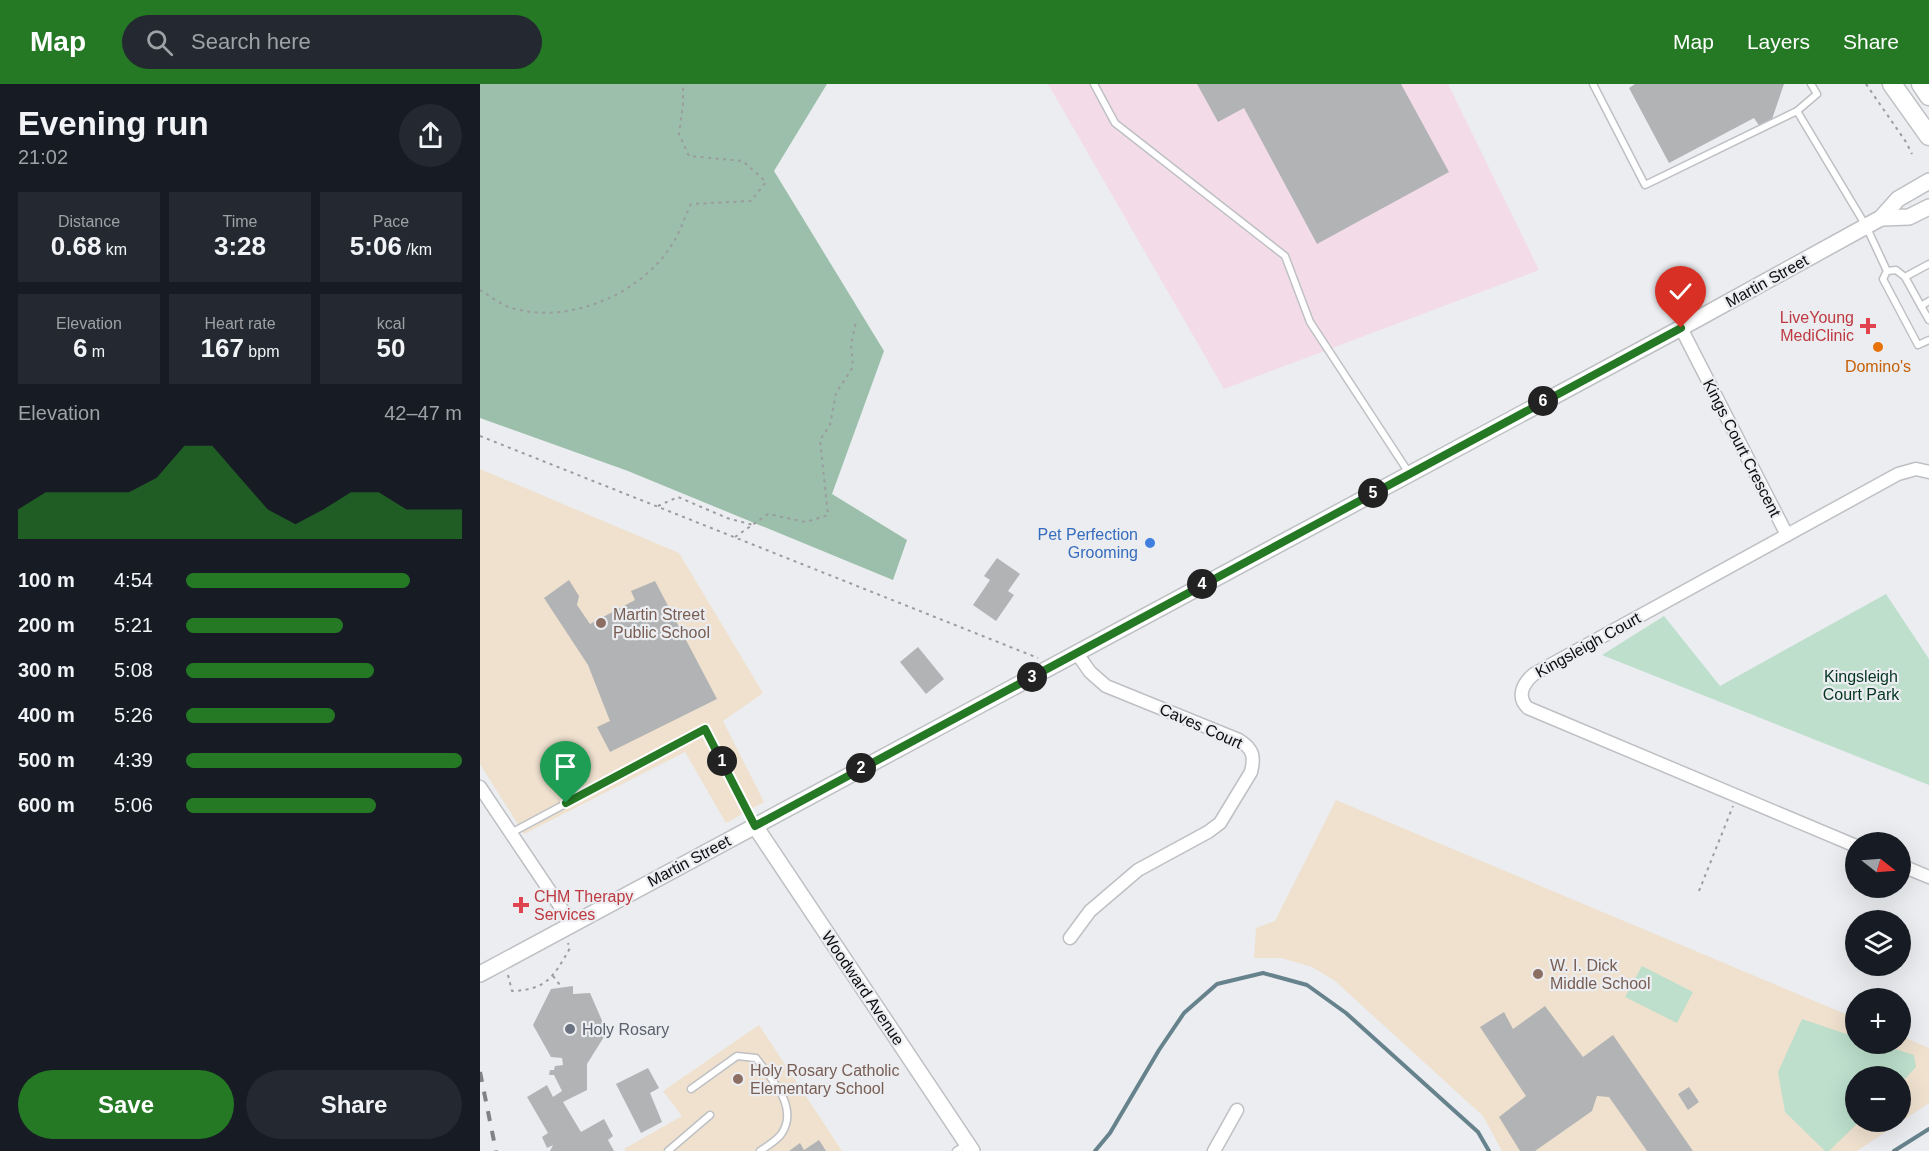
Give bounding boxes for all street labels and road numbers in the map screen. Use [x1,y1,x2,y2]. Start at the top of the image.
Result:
street label: Martin Street [1723,251,1812,311]
street label: Kings Court Crescent [1700,376,1784,520]
street label: Kingsleigh Court [1533,609,1644,681]
street label: Caves Court [1157,700,1246,752]
street label: Martin Street [645,832,734,890]
street label: Woodward Avenue [819,928,907,1048]

